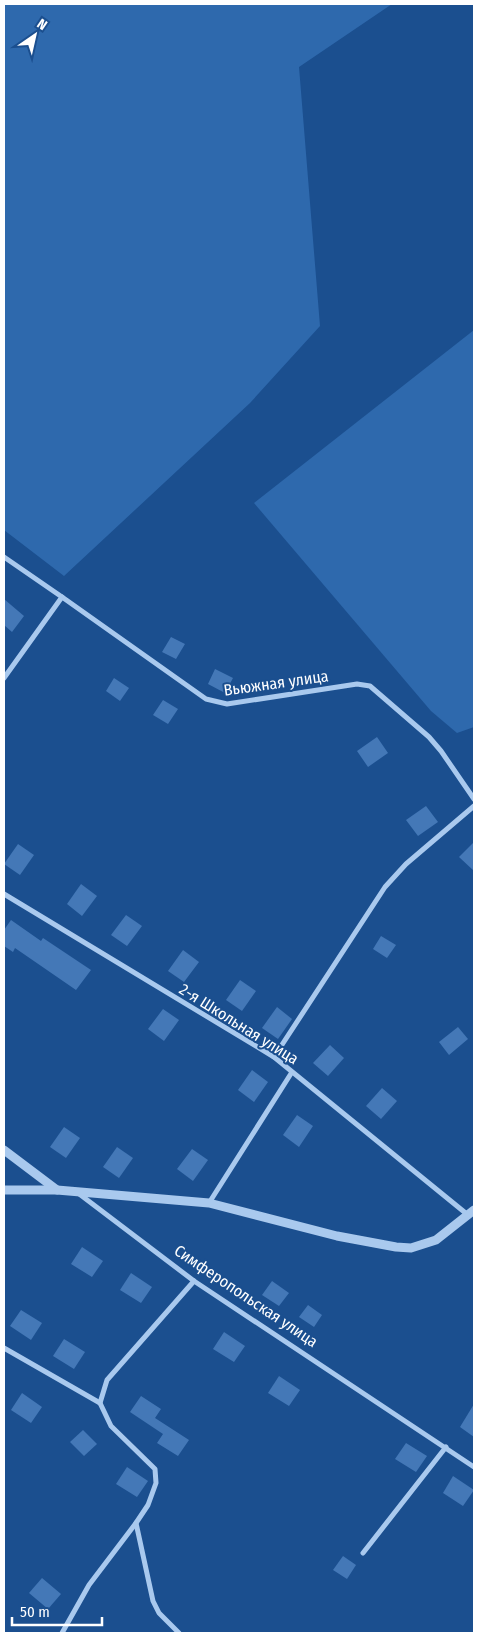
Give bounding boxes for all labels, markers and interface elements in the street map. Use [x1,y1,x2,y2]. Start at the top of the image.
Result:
north arrow [10,10,60,60]
text: N [34,15,50,34]
street label: Вьюжная улица [222,666,330,700]
street label: 2-я Школьная улица [176,980,302,1068]
street label: Симферопольская улица [171,1241,321,1351]
scale bar [12,1594,102,1626]
text: 50 m [20,1603,50,1621]

